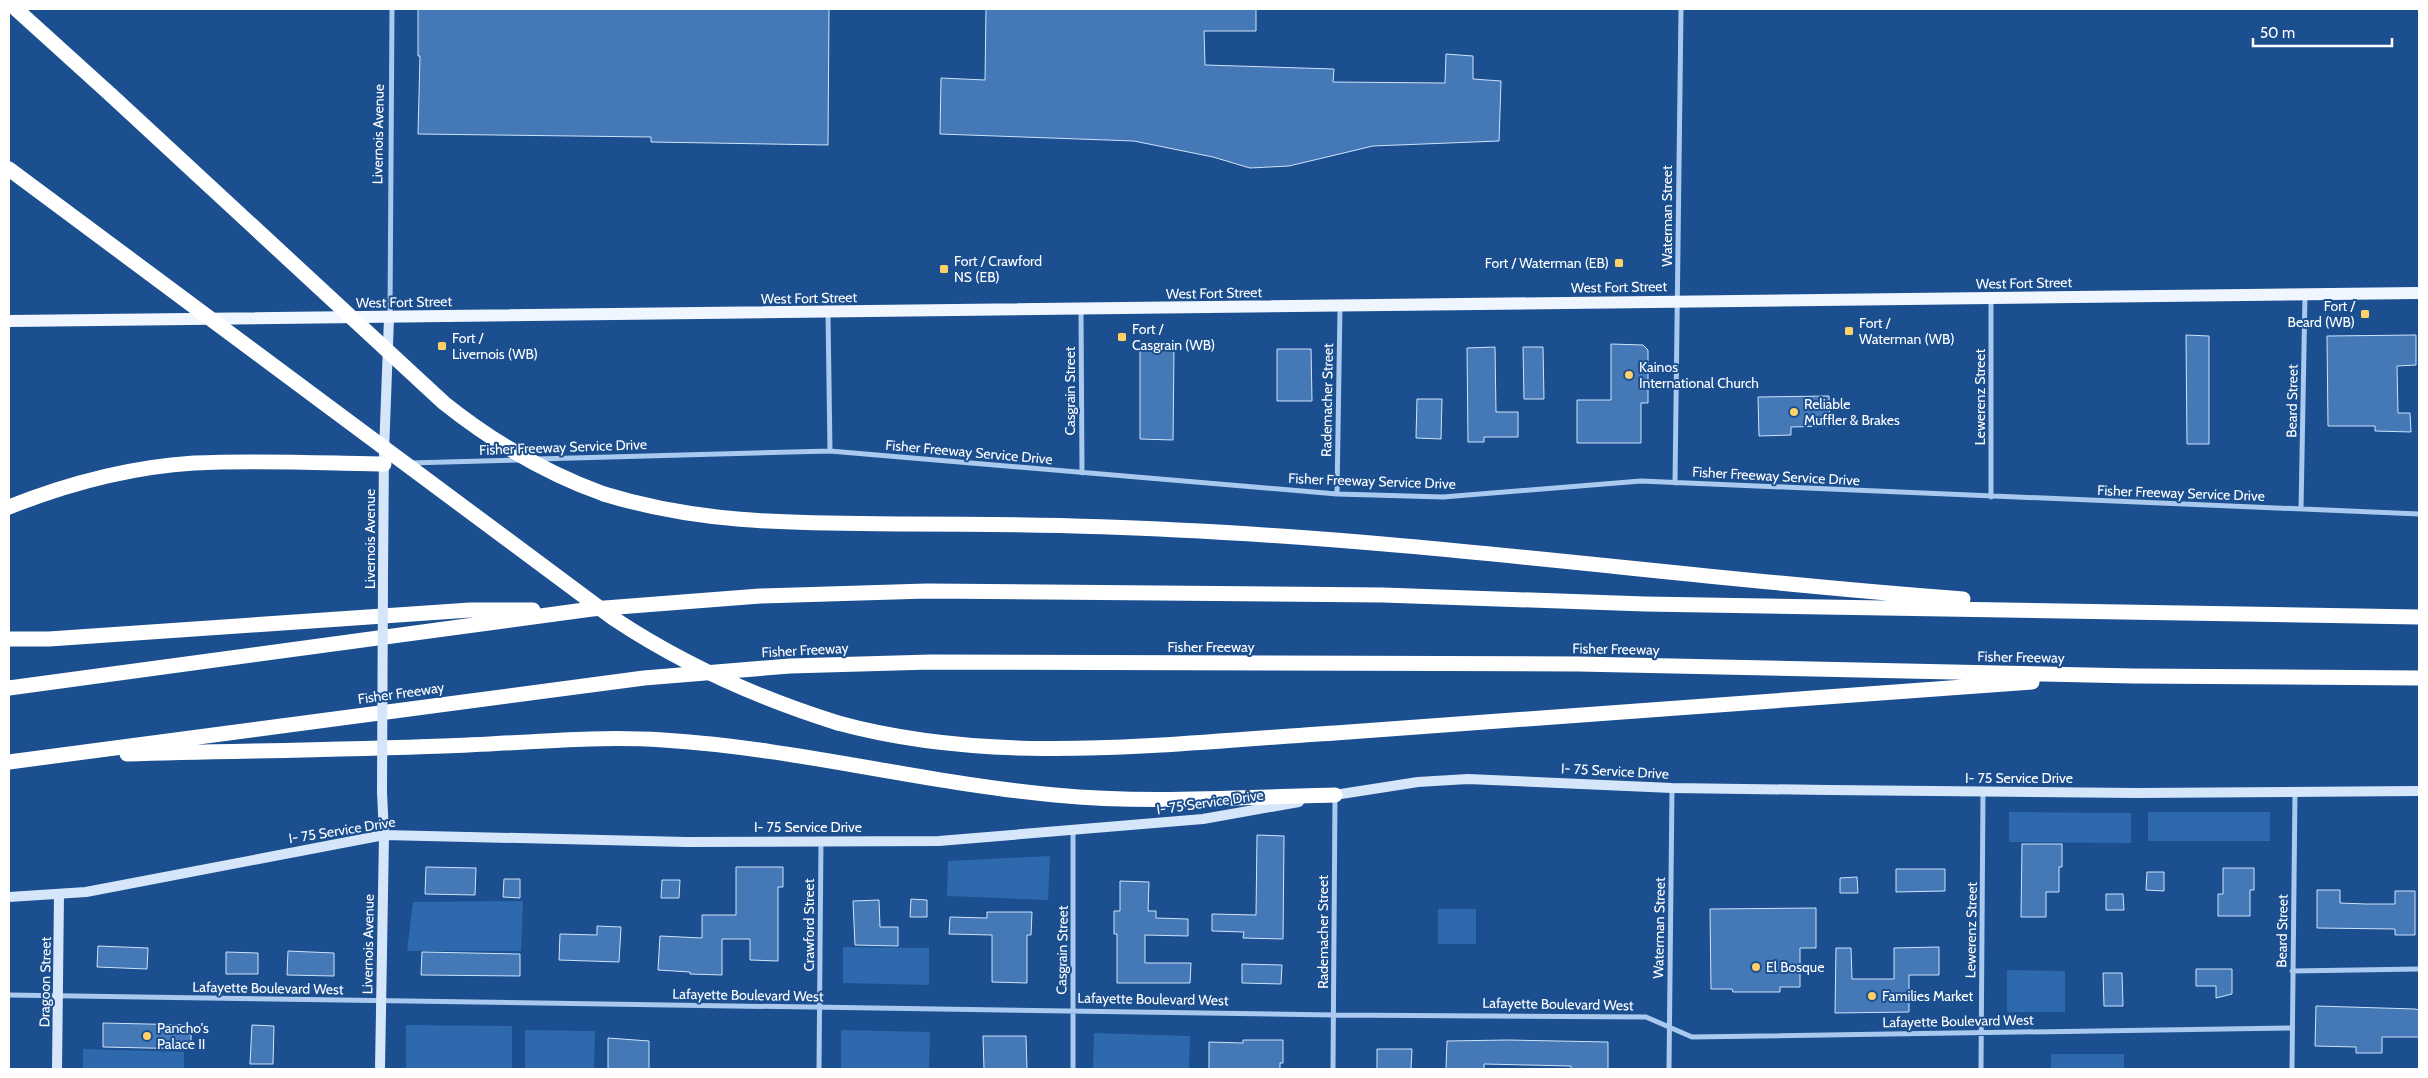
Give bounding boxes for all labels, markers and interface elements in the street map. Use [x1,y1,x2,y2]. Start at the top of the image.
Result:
scale bar [2253,15,2392,47]
text: 50 m [2260,24,2295,42]
street label: Livernois Avenue [368,84,388,184]
street label: Waterman Street [1658,165,1676,267]
place label: Fort / Crawford NS (EB) [954,252,1042,286]
place label: Fort / Waterman (EB) [1485,254,1609,272]
marker: Fort / Waterman (EB) [1613,257,1625,269]
marker: Fort / Crawford NS (EB) [938,263,950,275]
street label: West Fort Street [1976,273,2073,293]
street label: West Fort Street [1571,277,1668,297]
street label: West Fort Street [1166,283,1263,303]
street label: West Fort Street [761,288,858,308]
street label: West Fort Street [356,292,453,312]
place label: Fort / Beard (WB) [2288,297,2355,331]
marker: Fort / Beard (WB) [2359,308,2371,320]
place label: Fort / Waterman (WB) [1859,314,1955,348]
place label: Fort / Casgrain (WB) [1132,320,1215,354]
marker: Fort / Waterman (WB) [1843,325,1855,337]
place label: Fort / Livernois (WB) [452,329,538,363]
marker: Fort / Casgrain (WB) [1116,331,1128,343]
marker: Fort / Livernois (WB) [436,340,448,352]
street label: Rademacher Street [1317,343,1337,457]
street label: Casgrain Street [1061,346,1079,436]
street label: Lewerenz Street [1971,349,1989,445]
place label: Kainos International Church [1639,358,1759,392]
street label: Beard Street [2282,364,2302,438]
marker: Kainos International Church [1623,369,1635,381]
place label: Reliable Muffler & Brakes [1804,395,1900,429]
marker: Reliable Muffler & Brakes [1788,406,1800,418]
street label: Fisher Freeway Service Drive [479,435,647,459]
street label: Fisher Freeway Service Drive [885,436,1053,468]
street label: Fisher Freeway Service Drive [1692,463,1860,489]
street label: Fisher Freeway Service Drive [1288,469,1456,493]
street label: Fisher Freeway Service Drive [2097,481,2265,505]
street label: Livernois Avenue [361,489,379,589]
street label: Fisher Freeway [1167,638,1255,656]
street label: Fisher Freeway [761,639,849,661]
street label: Fisher Freeway [1572,639,1660,659]
street label: Fisher Freeway [1977,647,2065,667]
street label: Fisher Freeway [357,678,445,708]
street label: I- 75 Service Drive [1561,759,1669,783]
street label: I- 75 Service Drive [1965,769,2073,787]
street label: I- 75 Service Drive [1155,786,1265,818]
street label: I- 75 Service Drive [287,813,397,847]
street label: I- 75 Service Drive [754,818,862,836]
street label: Rademacher Street [1314,875,1332,989]
street label: Waterman Street [1649,877,1669,979]
street label: Crawford Street [800,878,818,971]
street label: Lewerenz Street [1961,881,1981,978]
street label: Livernois Avenue [358,894,378,994]
street label: Beard Street [2272,894,2292,968]
street label: Casgrain Street [1052,905,1072,995]
street label: Dragoon Street [35,936,55,1027]
place label: El Bosque [1766,958,1824,976]
marker: El Bosque [1750,961,1762,973]
street label: Lafayette Boulevard West [192,978,344,998]
street label: Lafayette Boulevard West [672,985,824,1005]
place label: Families Market [1882,987,1973,1005]
street label: Lafayette Boulevard West [1077,989,1229,1009]
marker: Families Market [1866,990,1878,1002]
street label: Lafayette Boulevard West [1482,994,1634,1014]
street label: Lafayette Boulevard West [1882,1011,2034,1031]
place label: Pancho's Palace II [157,1019,209,1053]
marker: Pancho's Palace II [141,1030,153,1042]

